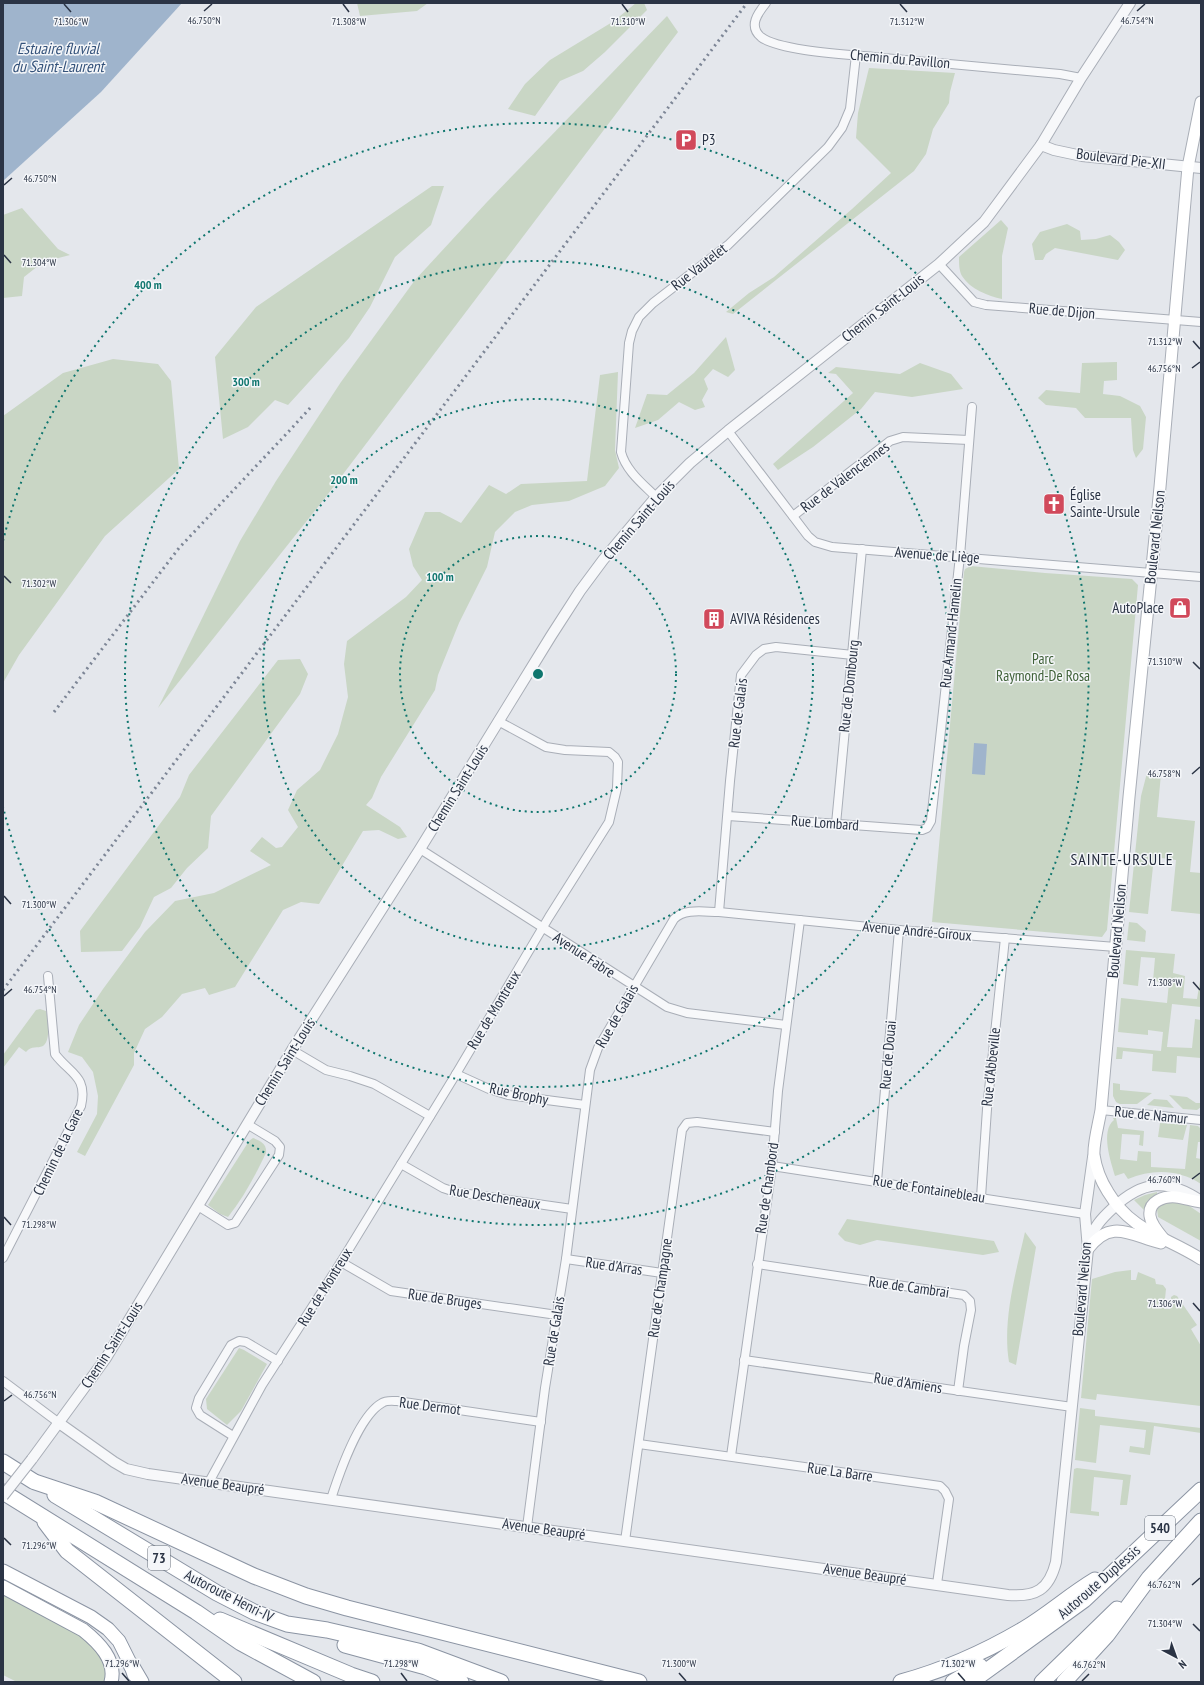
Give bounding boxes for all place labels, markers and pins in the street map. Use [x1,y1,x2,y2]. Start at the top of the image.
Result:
parking icon: P3 [673,127,699,153]
place label: P3 [702,130,716,149]
place label: Église Sainte-Ursule [1070,485,1140,521]
church icon: Église Sainte-Ursule [1041,491,1067,517]
shop icon: AutoPlace [1167,595,1193,621]
place label: AutoPlace [1112,598,1164,617]
building icon: AVIVA Résidences [701,606,727,632]
place label: AVIVA Résidences [730,609,820,628]
centre of rings [531,667,545,681]

